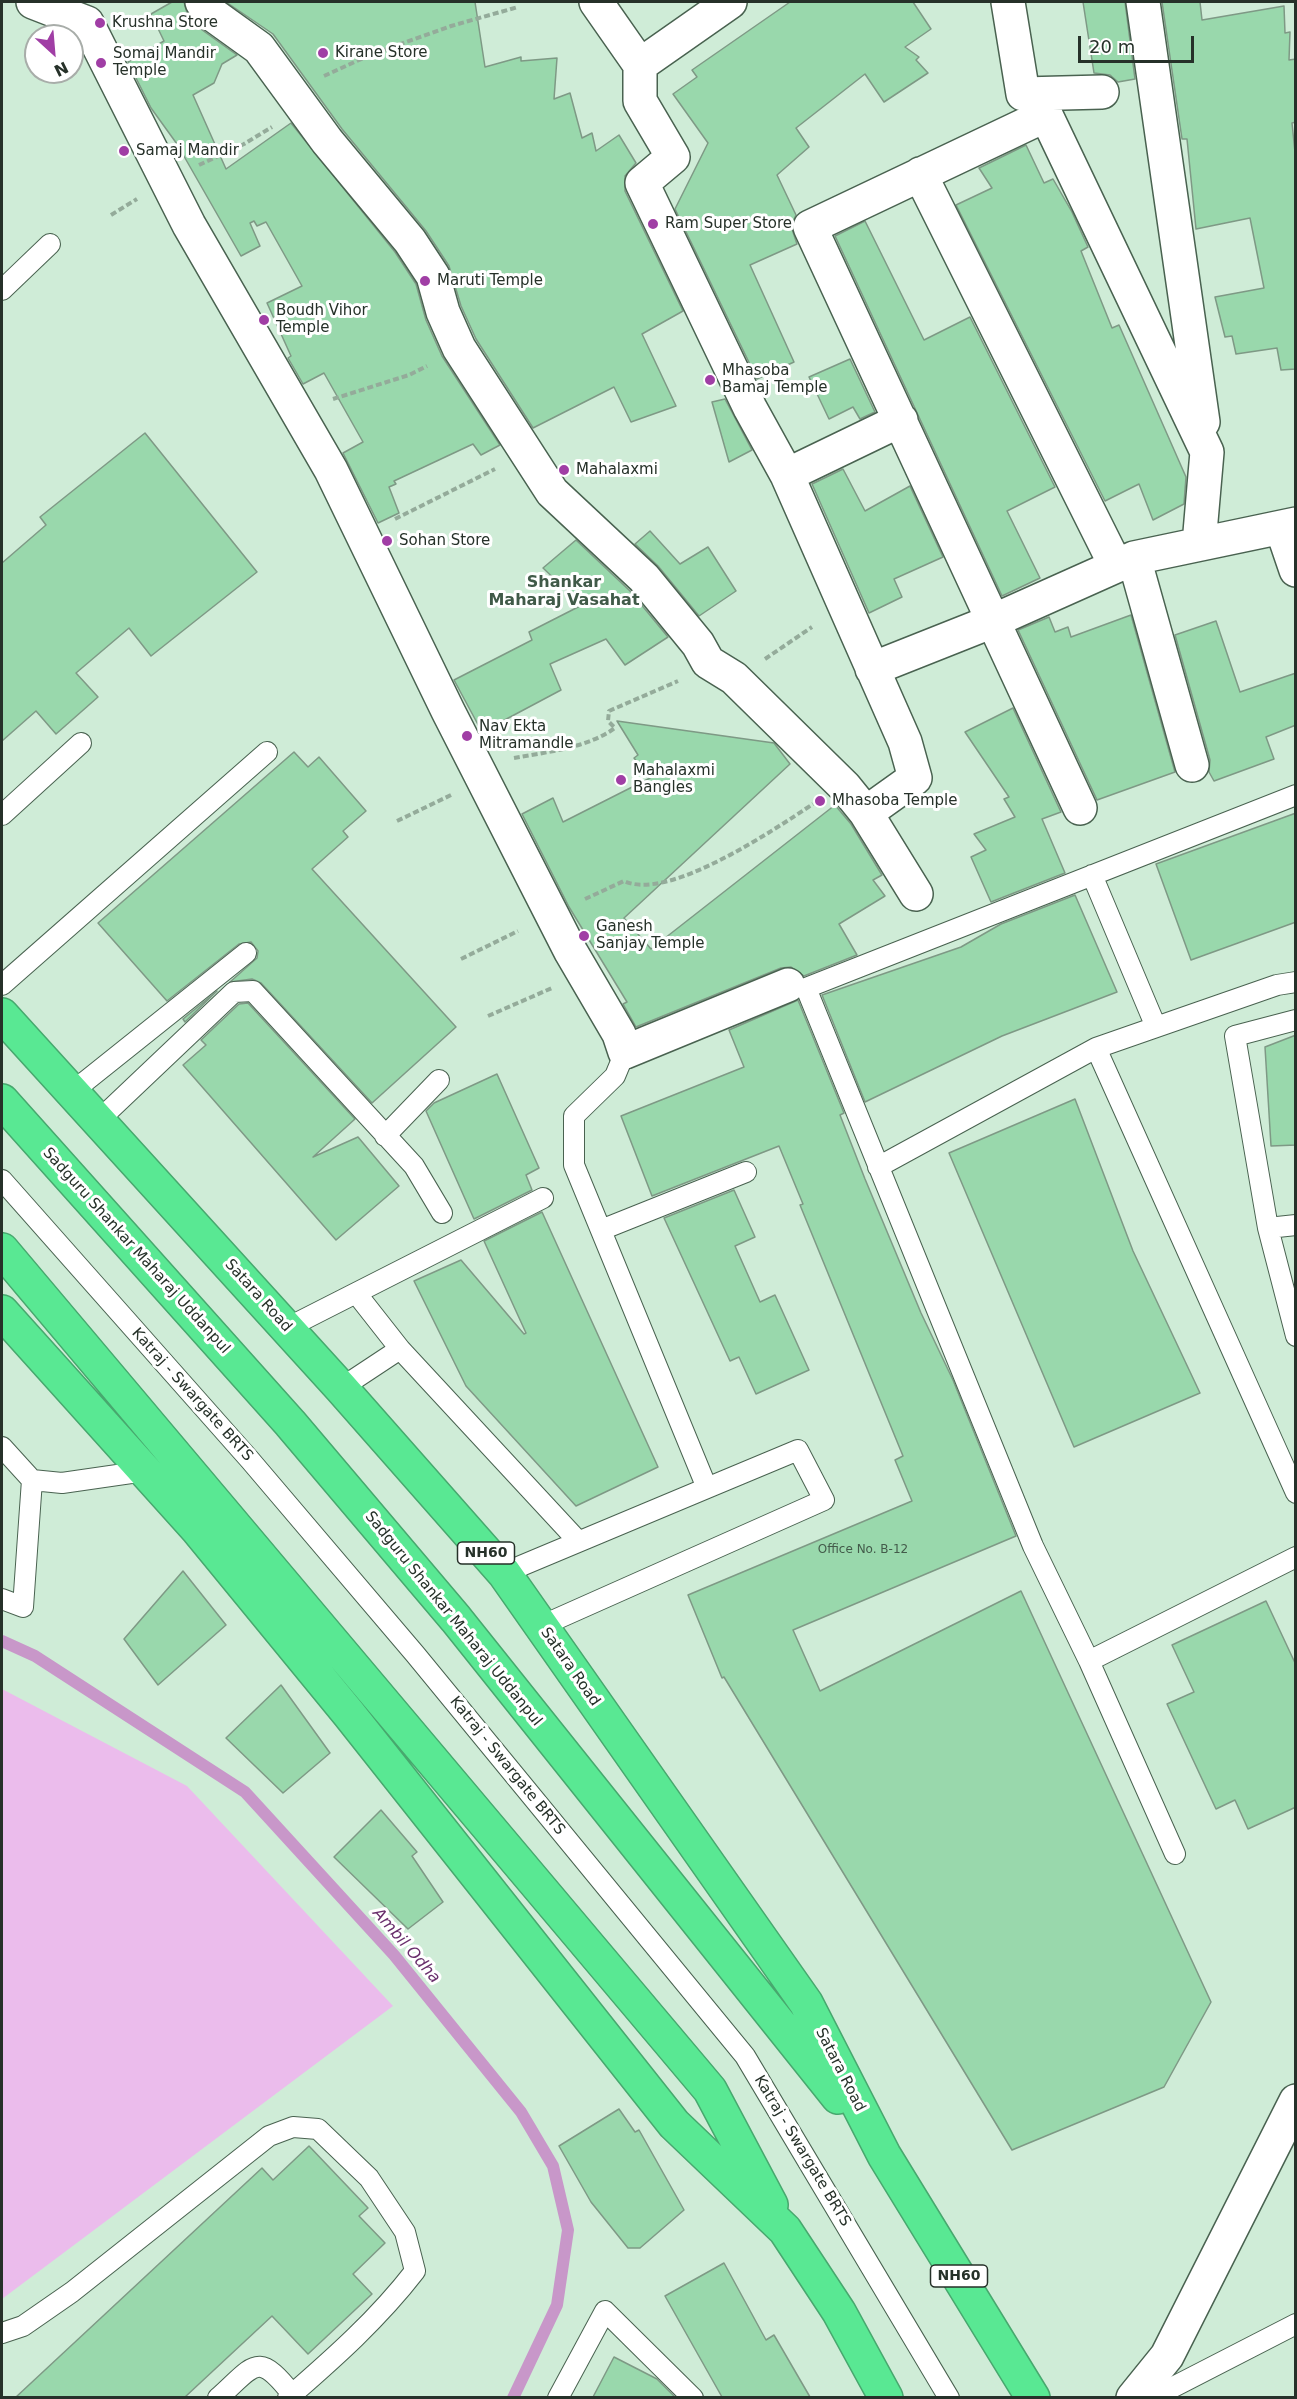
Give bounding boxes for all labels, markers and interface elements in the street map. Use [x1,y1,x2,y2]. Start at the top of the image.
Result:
place label: Krushna Store [112,14,218,32]
marker: Krushna Store [93,16,107,30]
north arrow [24,24,84,84]
scale bar [1081,24,1196,62]
text: 20 m [1089,36,1135,57]
place label: Kirane Store [335,44,428,62]
place label: Somaj Mandir Temple [113,45,216,80]
marker: Kirane Store [316,46,330,60]
marker: Somaj Mandir Temple [94,56,108,70]
text: N [51,57,71,80]
place label: Samaj Mandir [136,142,239,160]
marker: Samaj Mandir [117,144,131,158]
place label: Ram Super Store [665,215,792,233]
marker: Ram Super Store [646,217,660,231]
place label: Maruti Temple [437,272,543,290]
marker: Maruti Temple [418,274,432,288]
place label: Boudh Vihor Temple [276,302,368,337]
marker: Boudh Vihor Temple [257,313,271,327]
place label: Mhasoba Bamaj Temple [722,362,828,397]
marker: Mhasoba Bamaj Temple [703,373,717,387]
place label: Mahalaxmi [576,461,658,479]
marker: Mahalaxmi [557,463,571,477]
place label: Sohan Store [399,532,490,550]
marker: Sohan Store [380,534,394,548]
district label: Shankar Maharaj Vasahat [488,573,640,611]
place label: Nav Ekta Mitramandle [479,718,574,753]
marker: Nav Ekta Mitramandle [460,729,474,743]
place label: Mahalaxmi Bangles [633,762,715,797]
marker: Mahalaxmi Bangles [614,773,628,787]
place label: Mhasoba Temple [832,792,957,810]
marker: Mhasoba Temple [813,794,827,808]
place label: Ganesh Sanjay Temple [596,918,705,953]
marker: Ganesh Sanjay Temple [577,929,591,943]
street label: Sadguru Shankar Maharaj Uddanpul [39,1144,233,1358]
street label: Satara Road [221,1256,295,1336]
street label: Katraj - Swargate BRTS [127,1325,257,1465]
street label: Sadguru Shankar Maharaj Uddanpul [361,1508,545,1730]
road number: NH60 [458,1542,514,1564]
house number: Office No. B-12 [818,1543,908,1557]
street label: Satara Road [536,1624,604,1710]
street label: Katraj - Swargate BRTS [446,1693,568,1839]
water label: Ambil Odha [368,1904,444,1988]
street label: Satara Road [811,2025,869,2115]
street label: Katraj - Swargate BRTS [750,2072,854,2230]
road number: NH60 [930,2265,988,2287]

